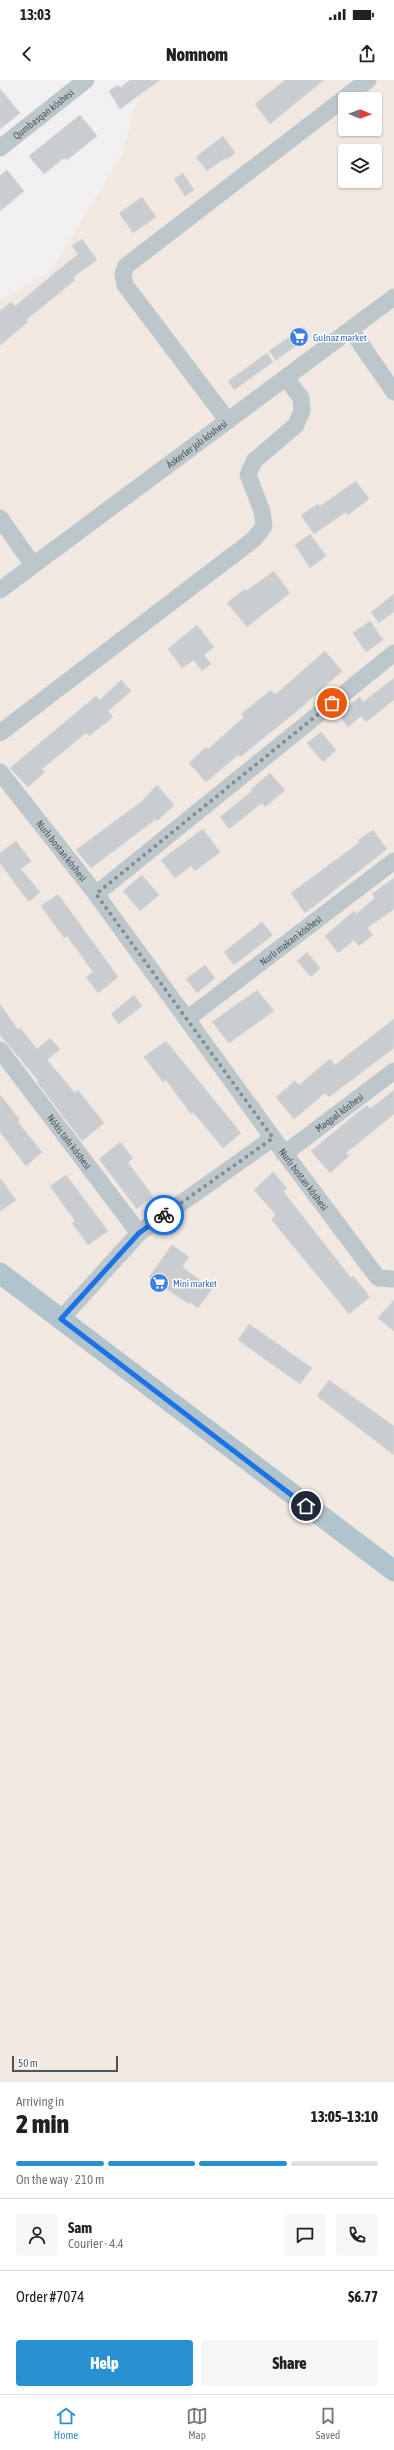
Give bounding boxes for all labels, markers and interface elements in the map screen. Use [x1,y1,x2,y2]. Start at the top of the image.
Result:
text: 13:03 [20,6,51,23]
icon: back [16,43,38,65]
icon: share [356,43,378,65]
text: Nomnom [166,44,228,65]
street label: Qumbasqan kóshesi [11,87,76,142]
north arrow [338,92,382,136]
map controls [338,92,382,188]
button: layers [338,144,382,188]
supermarket icon: Gulnaz market [288,326,310,348]
place label: Gulnaz market [313,332,367,343]
street label: Áskerler jolı kóshesi [164,418,229,470]
pin [315,686,349,720]
icon: bag [321,692,343,714]
street label: Nurlı bostan kóshesi [34,818,89,884]
street label: Nurlı makan kóshesi [258,913,324,968]
street label: Maqpal kóshesi [313,1091,366,1134]
street label: Nókis tańı kóshesi [45,1112,93,1171]
street label: Nurlı bostan kóshesi [277,1146,330,1212]
courier [144,1195,184,1235]
icon: bike [153,1204,175,1226]
supermarket icon: Mini market [148,1272,170,1294]
place label: Mini market [173,1278,217,1289]
pin [289,1489,323,1523]
icon: home [295,1495,317,1517]
scale bar [12,2054,118,2073]
text: 50 m [18,2057,38,2069]
text: Arriving in [16,2094,64,2109]
text: 13:05–13:10 [311,2108,378,2125]
text: 2 min [16,2109,69,2139]
text: On the way · 210 m [16,2172,104,2187]
button: person [16,2214,58,2256]
button: chat [284,2214,326,2256]
button: phone [336,2214,378,2256]
text: Sam [68,2219,92,2236]
text: Courier · 4.4 [68,2236,124,2251]
text: Order #7074 [16,2288,84,2305]
text: $6.77 [348,2288,378,2305]
button: Help [16,2340,193,2386]
button: Share [201,2340,378,2386]
tab: Home [54,2405,78,2441]
tab: Map [186,2405,208,2441]
tab: Saved [316,2405,340,2441]

